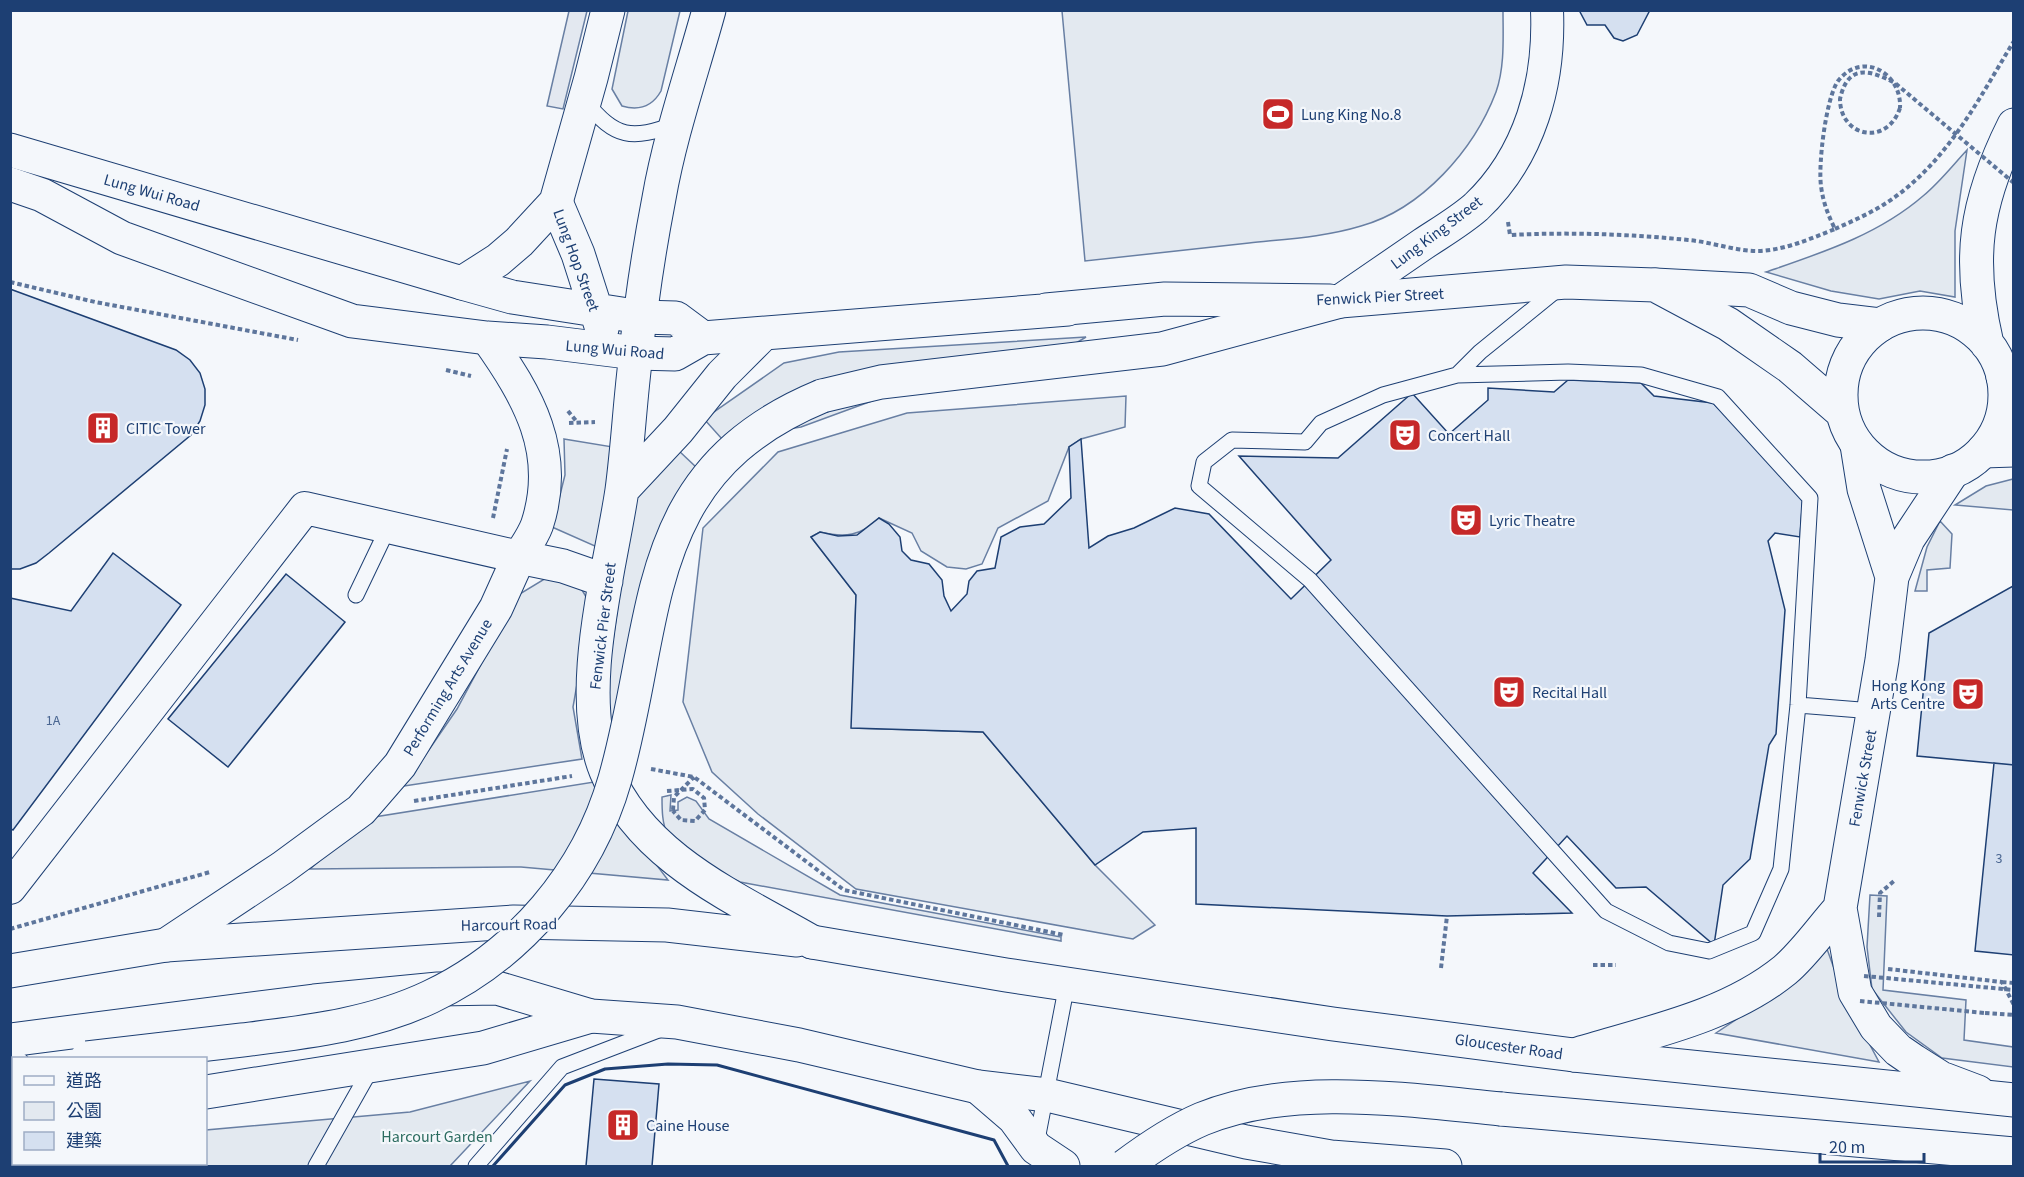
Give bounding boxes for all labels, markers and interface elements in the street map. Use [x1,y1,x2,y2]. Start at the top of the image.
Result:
sports icon: Lung King No.8 [1260,96,1296,132]
place label: Lung King No.8 [1301,104,1401,126]
street label: Lung Wui Road [101,169,202,217]
street label: Lung King Street [1386,191,1487,275]
street label: Lung Hop Street [547,206,605,315]
street label: Fenwick Pier Street [1316,283,1445,311]
street label: Lung Wui Road [565,335,665,365]
building icon: CITIC Tower [85,410,121,446]
theatre icon: Concert Hall [1387,417,1423,453]
place label: CITIC Tower [126,418,206,440]
place label: Concert Hall [1428,425,1510,447]
theatre icon: Lyric Theatre [1448,502,1484,538]
place label: Lyric Theatre [1489,510,1575,532]
street label: Fenwick Pier Street [584,561,622,691]
street label: Performing Arts Avenue [398,615,498,760]
theatre icon: Recital Hall [1491,674,1527,710]
place label: Hong Kong Arts Centre [1871,675,1945,715]
theatre icon: Hong Kong Arts Centre [1950,676,1986,712]
place label: Recital Hall [1532,682,1607,704]
house number: 1A [46,711,61,731]
street label: Fenwick Street [1844,727,1882,829]
house number: 3 [1996,849,2003,869]
street label: Harcourt Road [460,913,558,937]
street label: Gloucester Road [1453,1029,1564,1065]
legend [12,1057,207,1165]
text: 道路 [66,1069,102,1094]
text: 公園 [66,1099,102,1124]
building icon: Caine House [605,1107,641,1143]
place label: Caine House [646,1115,730,1137]
park label: Harcourt Garden [381,1126,493,1148]
scale bar [1820,1126,1924,1164]
text: 建築 [66,1129,102,1154]
text: 20 m [1829,1135,1865,1160]

